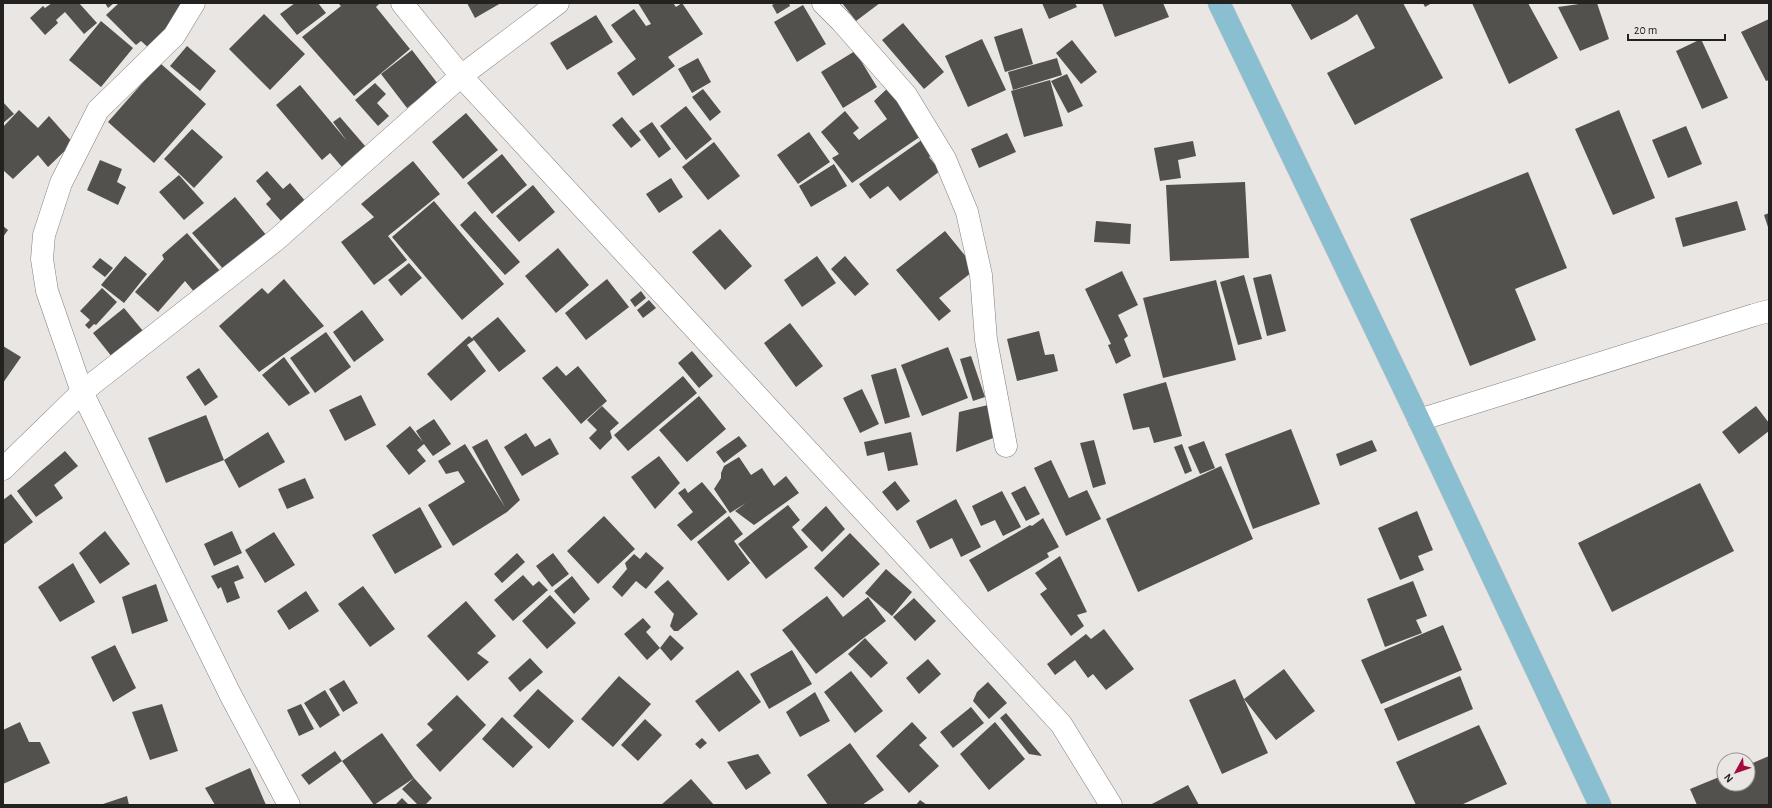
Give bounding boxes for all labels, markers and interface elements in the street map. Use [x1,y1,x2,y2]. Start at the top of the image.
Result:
scale bar [1628,16,1725,42]
text: 20 m [1634,24,1657,36]
north arrow [1716,752,1756,792]
text: N [1722,772,1735,785]

